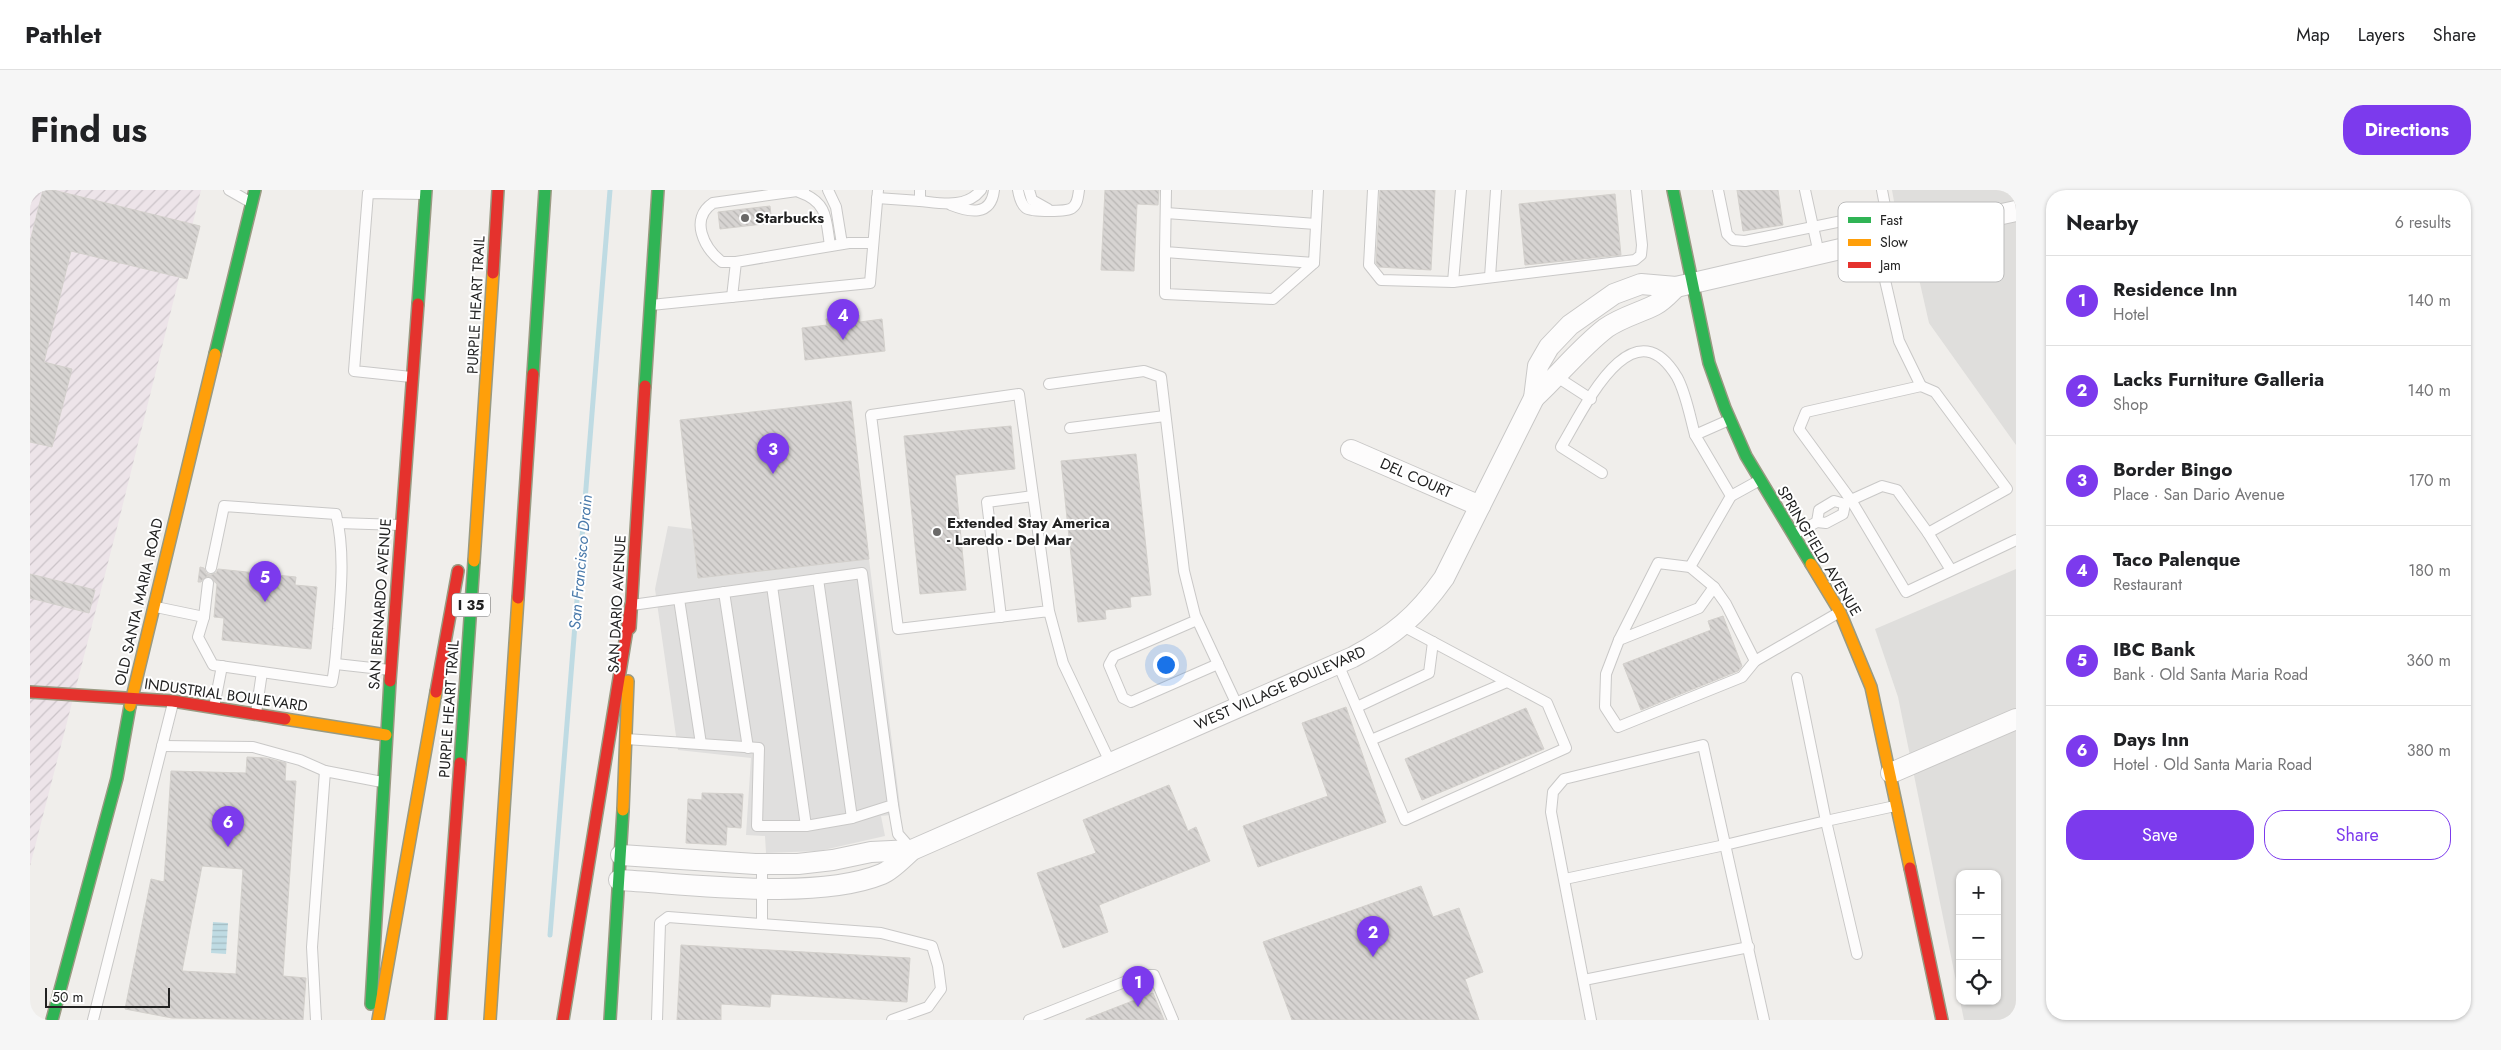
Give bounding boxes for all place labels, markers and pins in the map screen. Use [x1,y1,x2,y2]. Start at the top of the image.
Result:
place label: Starbucks [755,207,824,229]
marker: Starbucks [739,212,751,224]
pin: 4 [827,299,859,340]
pin: 3 [757,433,789,474]
place label: Extended Stay America - Laredo - Del Mar [947,512,1110,551]
marker: Extended Stay America - Laredo - Del Mar [931,526,943,538]
pin: 5 [249,561,281,602]
pin: 6 [212,806,244,847]
pin: 2 [1357,916,1389,957]
pin: 1 [1122,966,1154,1007]

